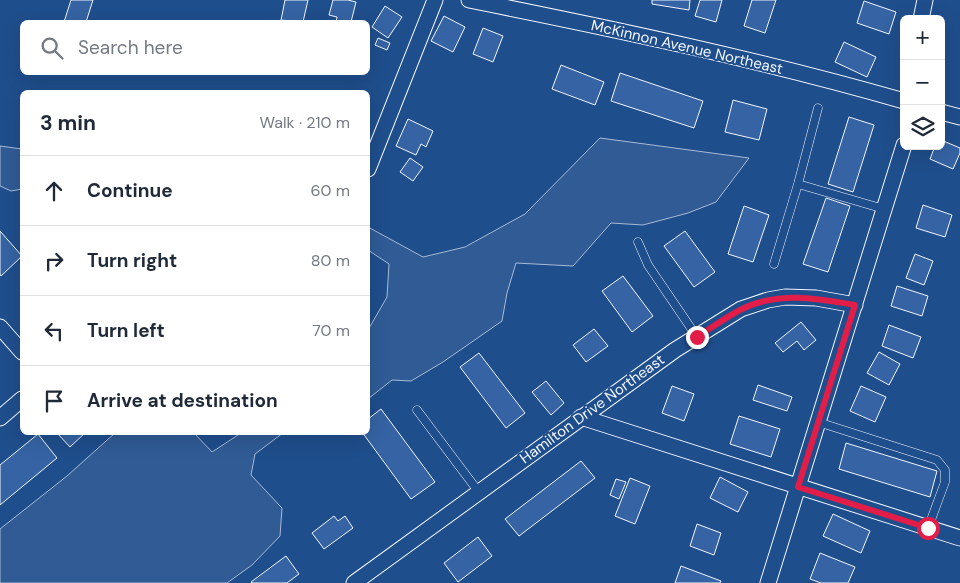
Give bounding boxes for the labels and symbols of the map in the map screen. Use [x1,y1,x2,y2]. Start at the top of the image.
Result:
street label: McKinnon Avenue Northeast [589,15,785,79]
route end [686,326,709,349]
street label: Hamilton Drive Northeast [516,350,669,468]
route start [917,517,940,540]

